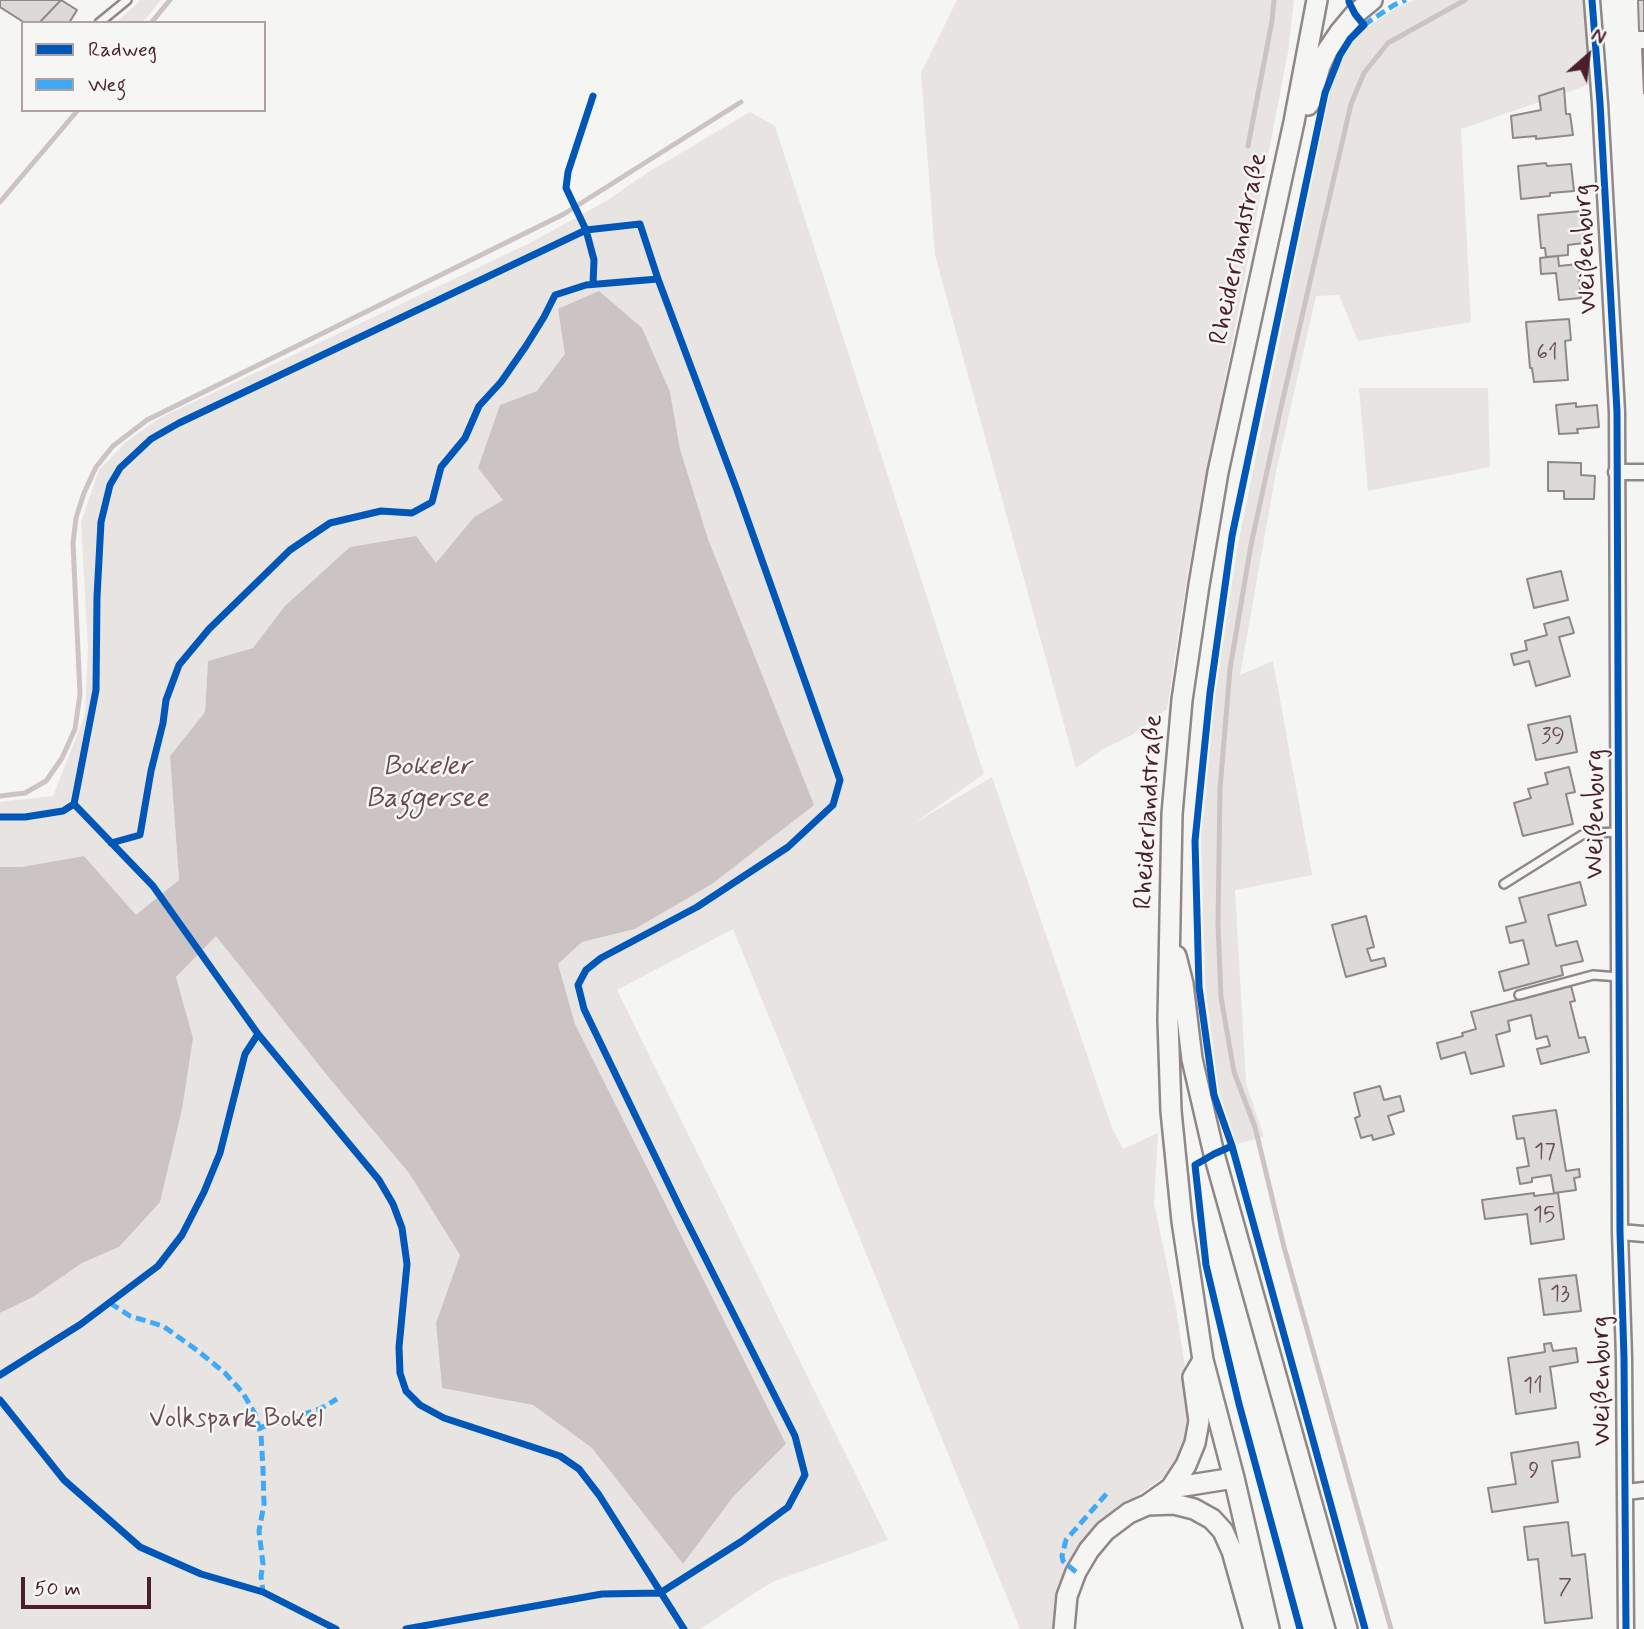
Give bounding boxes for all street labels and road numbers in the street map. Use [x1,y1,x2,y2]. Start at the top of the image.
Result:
street label: Rheiderlandstraße [1204,150,1276,348]
street label: Weißenburg [1568,183,1606,315]
street label: Rheiderlandstraße [1129,714,1171,910]
street label: Weißenburg [1581,749,1613,879]
street label: Weißenburg [1586,1316,1620,1446]

